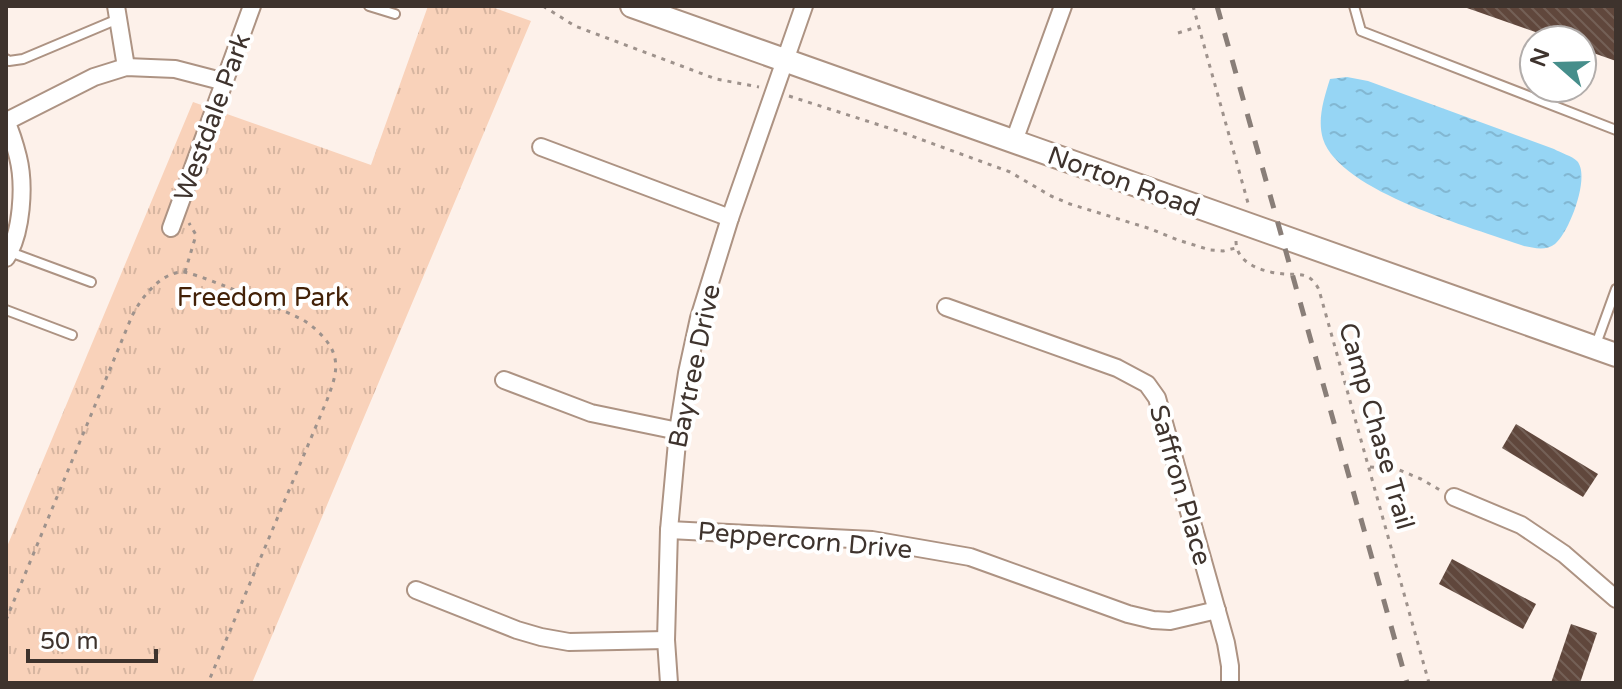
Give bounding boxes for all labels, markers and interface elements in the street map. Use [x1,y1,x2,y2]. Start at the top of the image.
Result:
north arrow [1518,24,1598,104]
street label: Westdale Park [168,29,257,205]
text: N [1525,45,1555,70]
street label: Norton Road [1043,140,1204,223]
street label: Baytree Drive [662,281,727,451]
park label: Freedom Park [177,282,349,313]
street label: Camp Chase Trail [1332,319,1421,533]
street label: Saffron Place [1143,401,1218,569]
street label: Peppercorn Drive [696,516,913,565]
scale bar [28,613,156,663]
text: 50 m [40,627,98,656]

